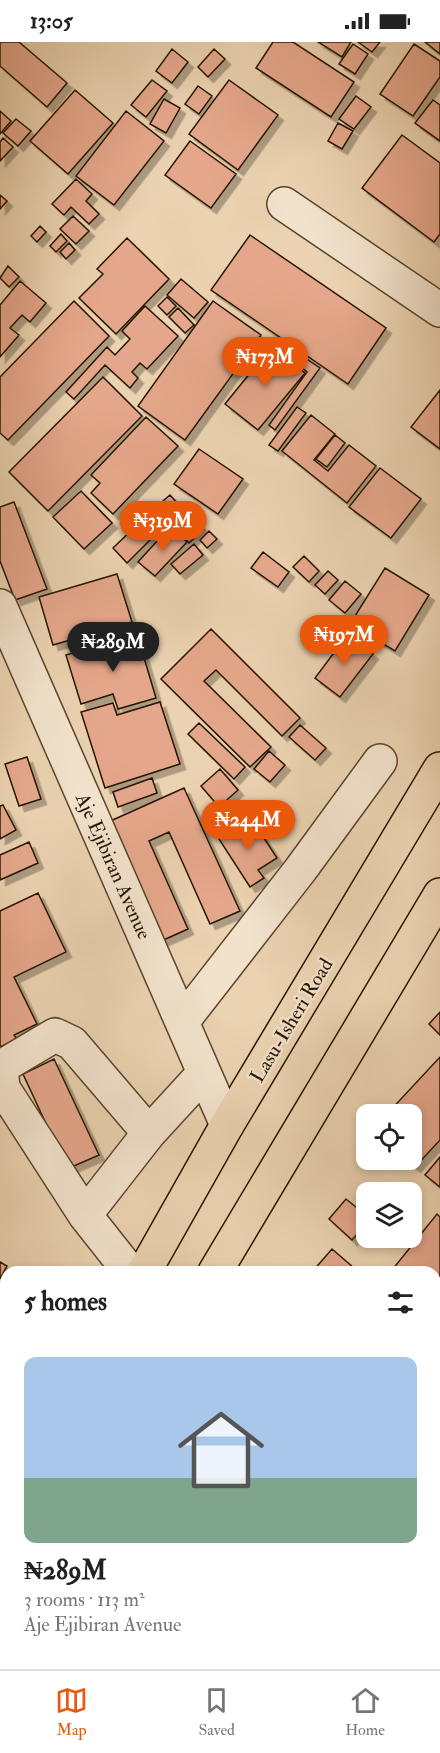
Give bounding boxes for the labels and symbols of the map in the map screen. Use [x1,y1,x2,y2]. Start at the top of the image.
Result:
pin: ₦173M [223,337,307,388]
pin: ₦319M [121,501,205,552]
pin: ₦197M [302,615,386,666]
pin: ₦289M [71,622,155,673]
street label: Aje Ejibiran Avenue [70,788,157,943]
pin: ₦244M [206,800,290,851]
street label: Lasu-Isheri Road [244,953,339,1087]

